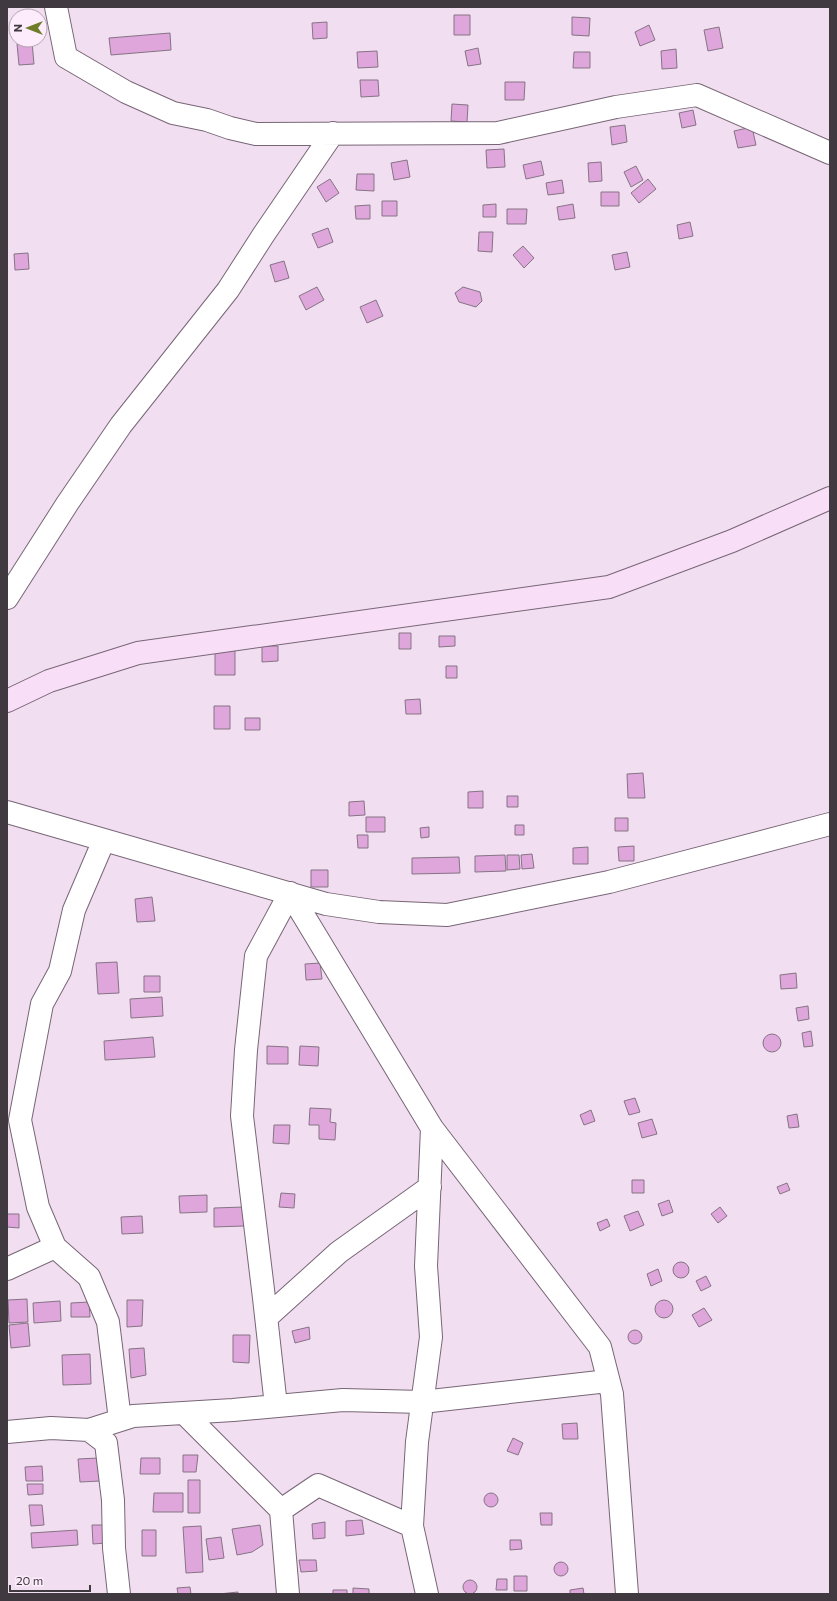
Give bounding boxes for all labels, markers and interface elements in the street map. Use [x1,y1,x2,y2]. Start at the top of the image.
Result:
north arrow [8,8,48,48]
text: N [11,24,24,32]
scale bar [10,1567,90,1593]
text: 20 m [16,1573,43,1587]

